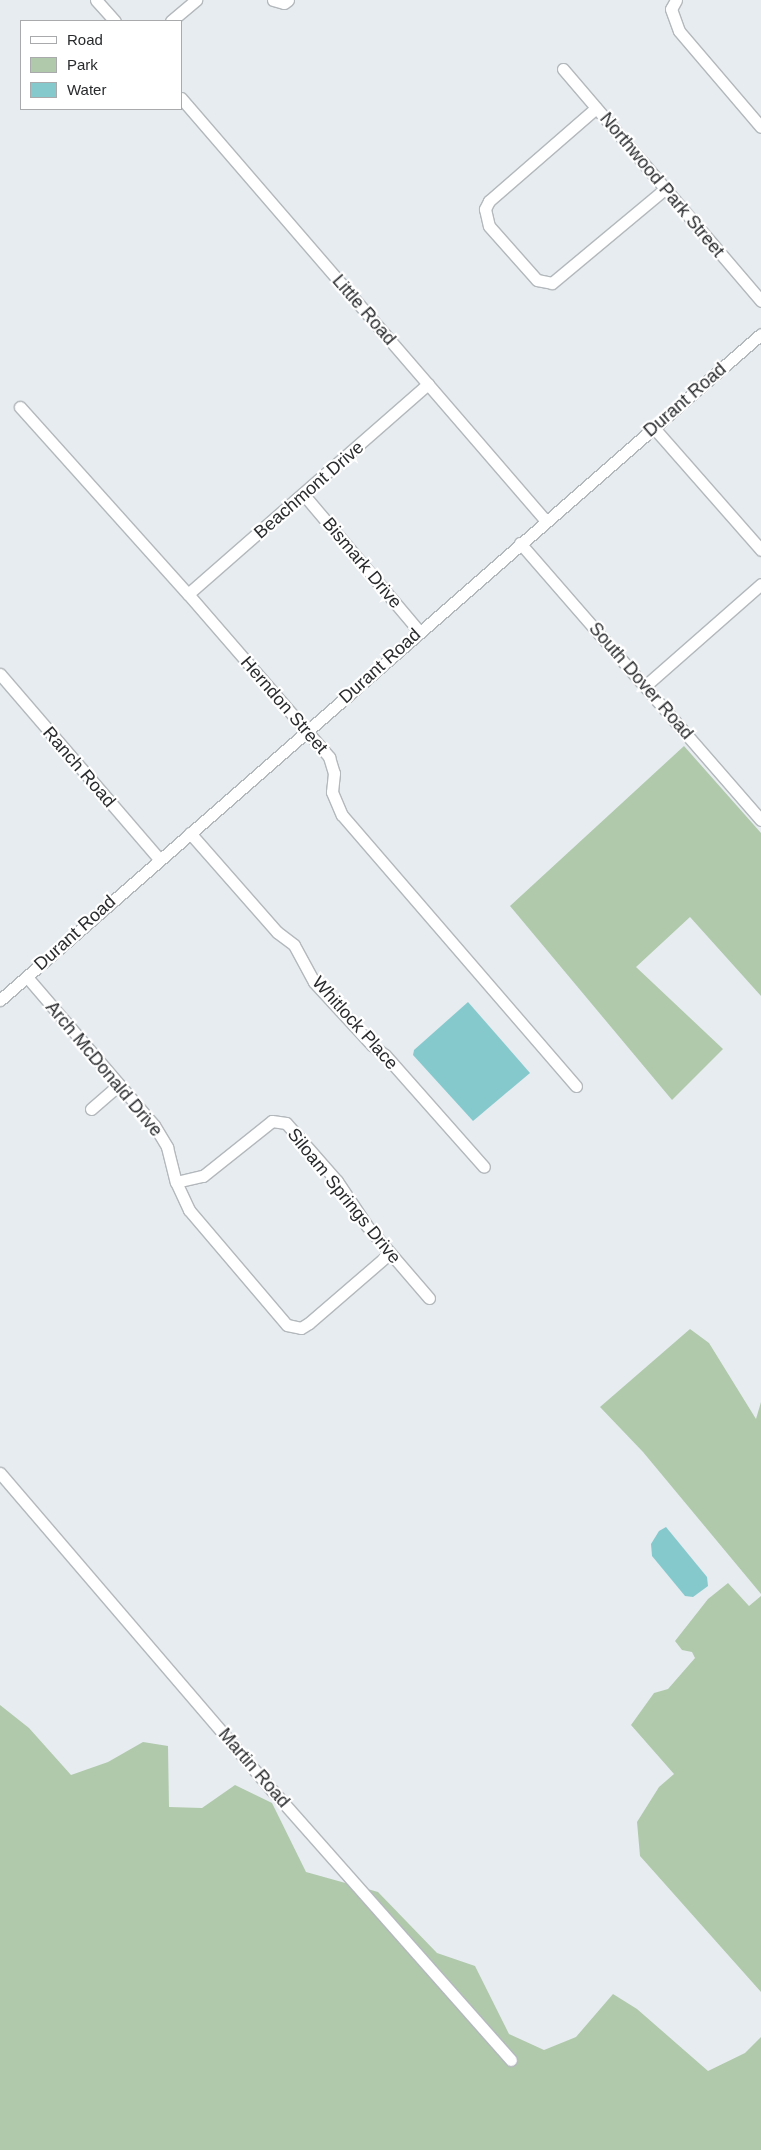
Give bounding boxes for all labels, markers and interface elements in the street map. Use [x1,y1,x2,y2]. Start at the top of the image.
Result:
legend [20,20,182,110]
text: Road [67,31,103,48]
text: Park [67,56,98,73]
text: Water [67,81,106,98]
street label: Northwood Park Street [595,108,729,262]
street label: Little Road [328,270,400,350]
street label: Durant Road [639,358,731,442]
street label: Beachmont Drive [250,437,368,543]
street label: Bismark Drive [318,513,406,613]
street label: South Dover Road [584,618,698,744]
street label: Durant Road [335,624,425,708]
street label: Herndon Street [236,652,332,758]
street label: Ranch Road [38,722,120,812]
street label: Durant Road [30,891,120,975]
street label: Whitlock Place [307,972,403,1074]
street label: Arch McDonald Drive [41,997,167,1141]
street label: Siloam Springs Drive [283,1124,405,1268]
street label: Martin Road [214,1724,294,1812]

